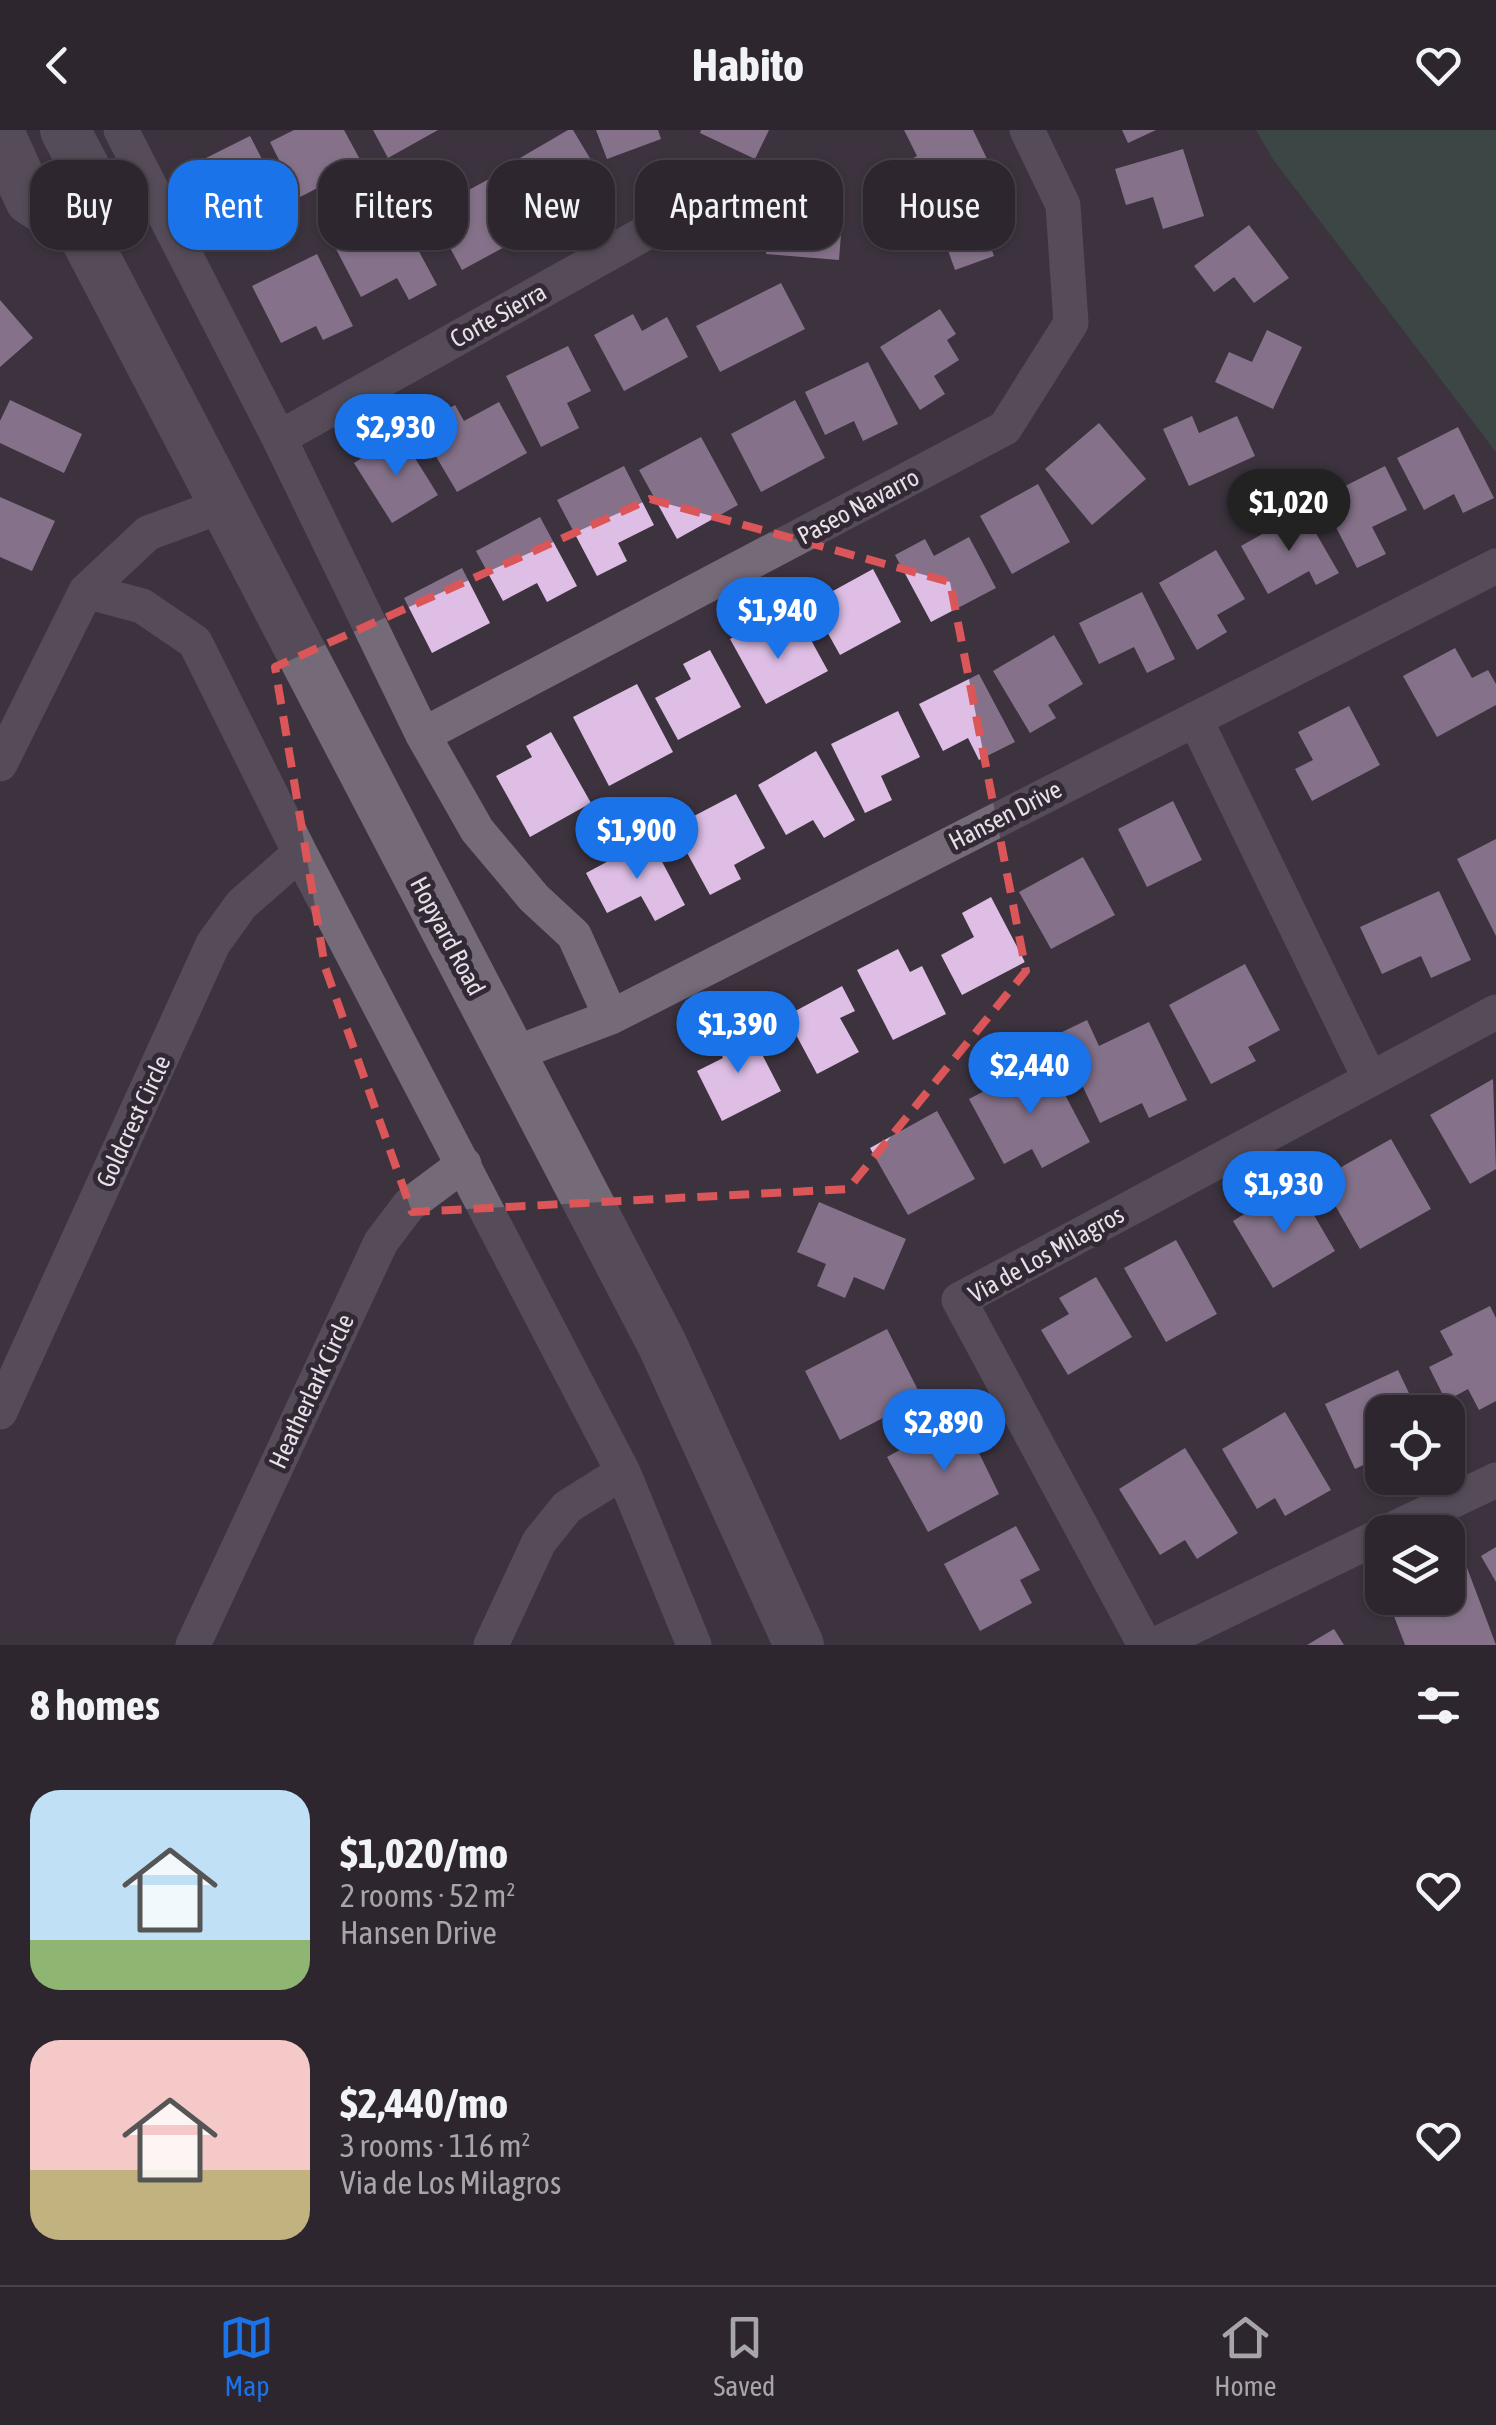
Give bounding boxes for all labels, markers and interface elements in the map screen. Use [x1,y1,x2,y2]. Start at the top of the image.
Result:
icon: back [30,38,85,93]
icon: heart [1411,38,1466,93]
text: Habito [692,39,804,91]
chip: Buy [30,160,148,250]
chip: Rent [168,160,298,250]
chip: Filters [318,160,468,250]
chip: New [488,160,615,250]
chip: Apartment [635,160,843,250]
chip: House [863,160,1015,250]
street label: Corte Sierra [445,277,551,353]
pin: $2,930 [315,394,477,479]
text: $2,930 [356,408,436,445]
street label: Paseo Navarro [793,462,923,550]
pin: $1,020 [1208,469,1370,554]
text: $1,020 [1249,483,1329,520]
pin: $1,940 [697,577,859,662]
text: $1,940 [738,591,818,628]
street label: Hansen Drive [944,775,1066,855]
pin: $1,900 [556,797,718,882]
text: $1,900 [597,811,677,848]
street label: Hopyard Road [405,872,491,1000]
pin: $1,390 [657,991,819,1076]
text: $1,390 [698,1005,778,1042]
pin: $2,440 [949,1032,1111,1117]
text: $2,440 [990,1046,1070,1083]
street label: Goldcrest Circle [90,1051,176,1191]
pin: $1,930 [1203,1151,1365,1236]
text: $1,930 [1244,1165,1324,1202]
street label: Via de Los Milagros [964,1200,1129,1308]
street label: Heatherlark Circle [263,1309,359,1473]
pin: $2,890 [863,1389,1025,1474]
map controls [1365,1395,1465,1615]
button: locate [1365,1395,1465,1495]
text: $2,890 [904,1403,984,1440]
button: layers [1365,1515,1465,1615]
icon: filters [1411,1678,1466,1733]
text: 8 homes [30,1681,160,1729]
text: $1,020/mo [340,1829,508,1877]
icon: home [110,1830,230,1950]
icon: heart [1411,1863,1466,1918]
text: 2 rooms · 52 m² [340,1877,515,1914]
text: Hansen Drive [340,1914,497,1951]
text: $2,440/mo [340,2079,508,2127]
icon: home [110,2080,230,2200]
icon: heart [1411,2113,1466,2168]
text: 3 rooms · 116 m² [340,2127,530,2164]
text: Via de Los Milagros [340,2164,561,2201]
tab: Map [219,2310,274,2402]
tab: Saved [713,2310,775,2402]
tab: Home [1214,2310,1277,2402]

